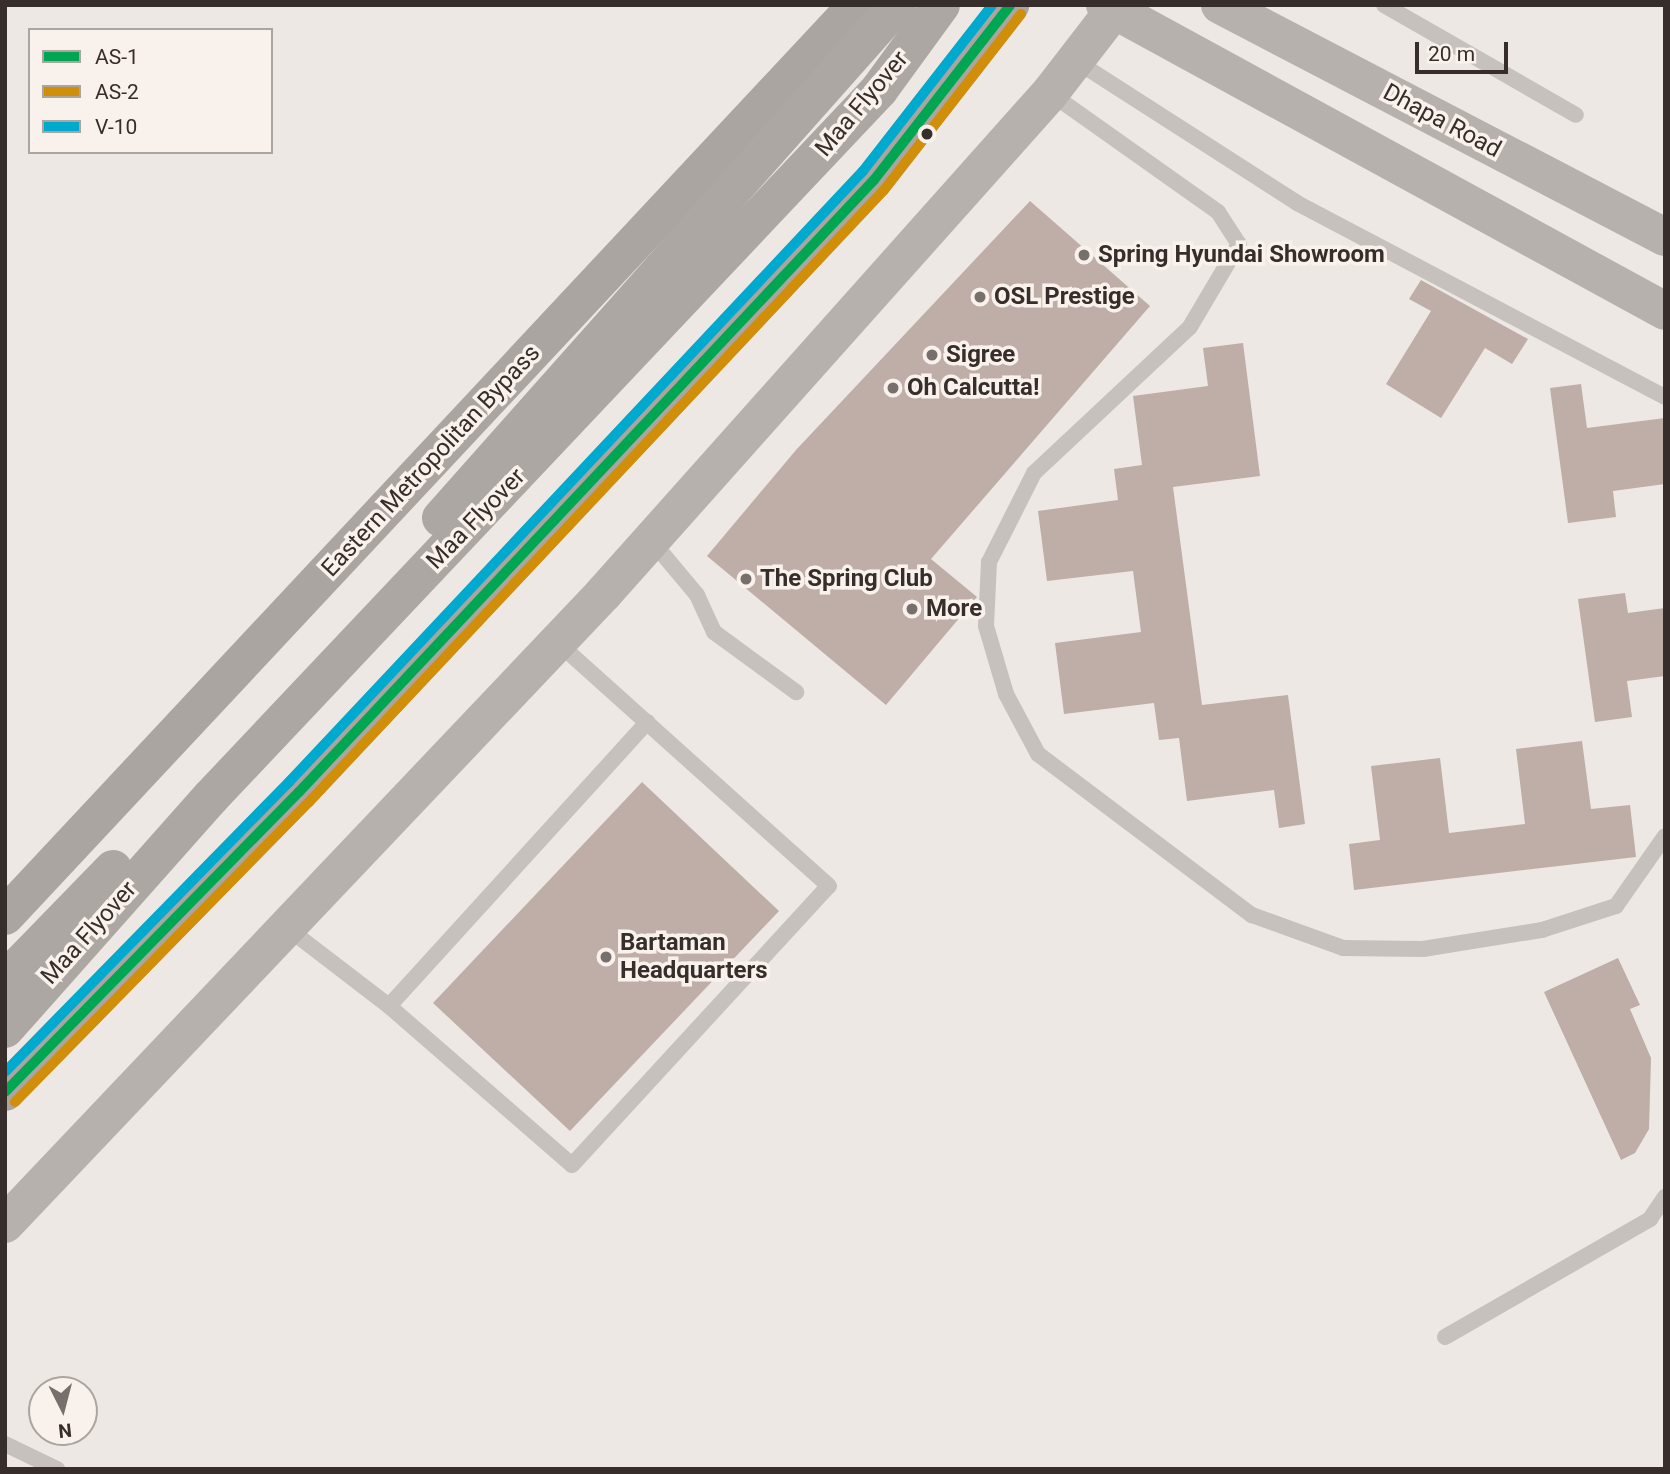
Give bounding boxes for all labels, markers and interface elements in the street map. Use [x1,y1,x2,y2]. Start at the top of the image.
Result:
legend [28,28,273,154]
scale bar [1418,28,1511,72]
text: 20 m [1428,42,1475,66]
text: AS-1 [95,45,139,69]
street label: Maa Flyover [809,45,915,163]
street label: Dhapa Road [1378,78,1506,164]
text: AS-2 [95,80,139,104]
text: V-10 [95,115,137,139]
unlabelled marker [920,127,934,141]
place label: Spring Hyundai Showroom [1098,241,1385,269]
marker: Spring Hyundai Showroom [1076,247,1092,263]
place label: OSL Prestige [994,283,1135,311]
marker: OSL Prestige [972,289,988,305]
street label: Eastern Metropolitan Bypass [316,339,546,583]
place label: Sigree [946,341,1015,369]
marker: Sigree [924,347,940,363]
place label: Oh Calcutta! [907,374,1039,402]
marker: Oh Calcutta! [885,380,901,396]
street label: Maa Flyover [421,463,531,575]
place label: The Spring Club [760,565,933,593]
marker: The Spring Club [738,571,754,587]
place label: More [926,595,982,623]
marker: More [904,601,920,617]
street label: Maa Flyover [35,875,143,991]
place label: Bartaman Headquarters [620,929,768,985]
marker: Bartaman Headquarters [598,949,614,965]
north arrow [28,1376,98,1446]
text: N [57,1418,73,1443]

